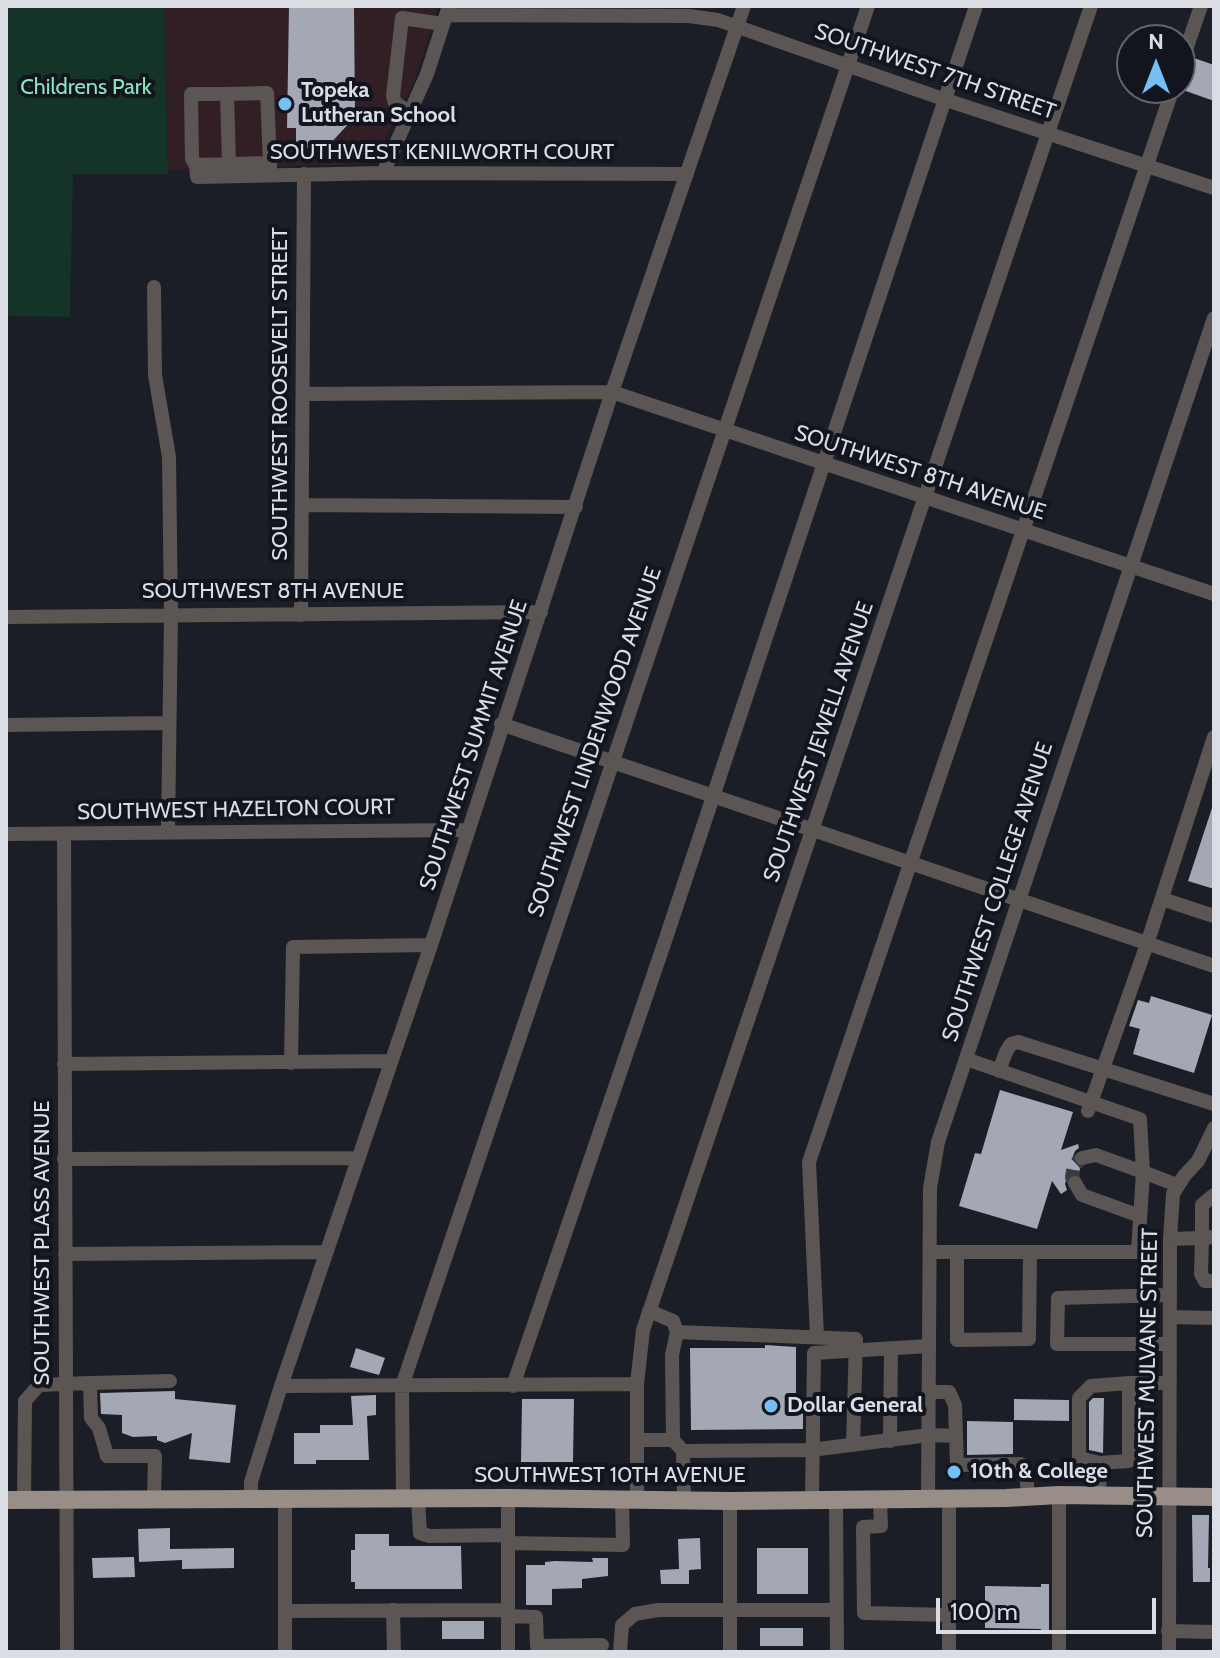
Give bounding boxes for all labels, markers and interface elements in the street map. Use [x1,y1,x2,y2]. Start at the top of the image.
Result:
street label: SOUTHWEST 7TH STREET [811,18,1059,126]
north arrow [1116,24,1196,104]
text: N [1148,28,1164,55]
park label: Childrens Park [20,75,152,101]
place label: Topeka Lutheran School [301,78,456,130]
marker: Topeka Lutheran School [276,95,294,113]
street label: SOUTHWEST KENILWORTH COURT [270,140,614,166]
street label: SOUTHWEST ROOSEVELT STREET [268,227,294,561]
street label: SOUTHWEST 8TH AVENUE [791,420,1049,526]
street label: SOUTHWEST LINDENWOOD AVENUE [523,564,667,920]
street label: SOUTHWEST 8TH AVENUE [142,579,404,605]
street label: SOUTHWEST SUMMIT AVENUE [415,597,533,893]
street label: SOUTHWEST JEWELL AVENUE [759,598,879,886]
street label: SOUTHWEST COLLEGE AVENUE [937,739,1059,1045]
street label: SOUTHWEST HAZELTON COURT [77,794,395,826]
street label: SOUTHWEST PLASS AVENUE [30,1101,56,1385]
street label: SOUTHWEST MULVANE STREET [1132,1228,1164,1538]
place label: Dollar General [787,1393,923,1419]
marker: Dollar General [762,1397,780,1415]
place label: 10th & College [970,1459,1108,1485]
street label: SOUTHWEST 10TH AVENUE [474,1463,746,1489]
marker: 10th & College [945,1463,963,1481]
scale bar [940,1582,1160,1632]
text: 100 m [950,1597,1018,1626]

